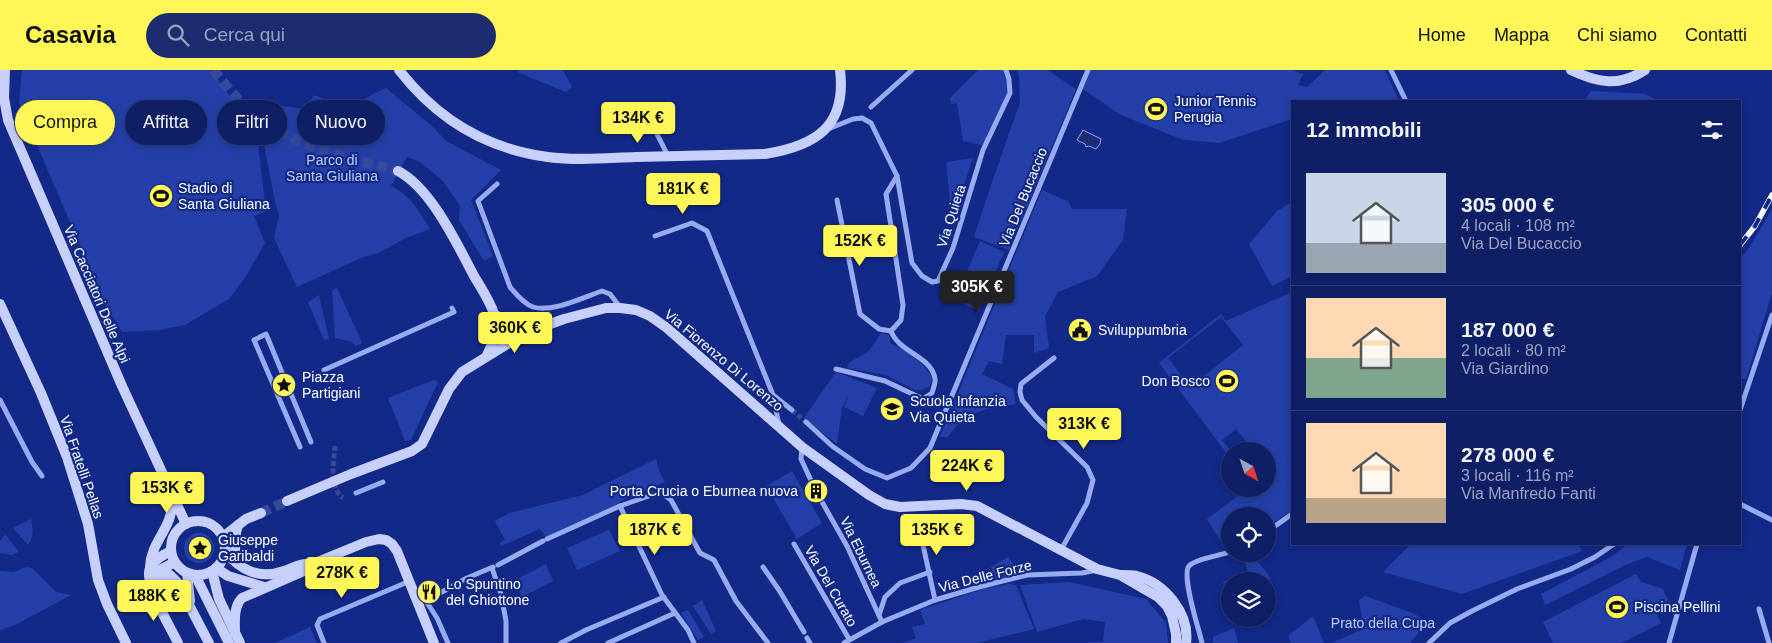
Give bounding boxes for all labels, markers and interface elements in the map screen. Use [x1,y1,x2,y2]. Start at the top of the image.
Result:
search box [146,13,496,58]
text: Casavia [25,21,116,48]
icon: search [164,21,192,49]
text: Cerca qui [204,24,285,45]
text: Home [1418,25,1466,45]
text: Mappa [1494,25,1549,45]
text: Chi siamo [1577,25,1657,45]
text: Contatti [1685,25,1747,45]
place label: Junior Tennis Perugia [1174,93,1256,125]
sports icon: Junior Tennis Perugia [1143,96,1169,122]
chip: Compra [15,100,115,145]
chip: Affitta [125,100,207,145]
chip: Filtri [217,100,287,145]
chip: Nuovo [297,100,385,145]
pin: 134K € [597,102,679,144]
text: 134K € [612,109,664,126]
icon: filters [1698,116,1726,144]
text: 12 immobili [1306,118,1422,141]
street label: Via Del Bucaccio [996,145,1050,249]
park label: Parco di Santa Giuliana [286,152,378,184]
pin: 181K € [642,172,724,215]
place label: Stadio di Santa Giuliana [178,180,270,212]
text: 181K € [657,180,709,197]
street label: Via Quieta [933,182,969,249]
sports icon: Stadio di Santa Giuliana [148,183,174,209]
icon: home [1346,193,1406,253]
text: 305 000 € [1461,193,1554,216]
text: 4 locali · 108 m² [1461,217,1575,234]
street label: Via Cacciatori Delle Alpi [61,223,133,365]
pin: 152K € [819,224,901,267]
text: 152K € [834,232,886,249]
text: Via Del Bucaccio [1461,235,1582,252]
pin: 305K € [936,270,1018,313]
text: 305K € [951,278,1003,295]
street label: Via Fiorenzo Di Lorenzo [661,306,787,414]
pin: 360K € [474,312,556,354]
public building icon: Sviluppumbria [1067,317,1093,343]
icon: home [1346,318,1406,378]
text: 187 000 € [1461,318,1554,341]
text: 360K € [489,319,541,336]
place label: Sviluppumbria [1098,322,1187,338]
text: 2 locali · 80 m² [1461,342,1566,359]
text: Via Giardino [1461,360,1549,377]
sports icon: Don Bosco [1214,368,1240,394]
place label: Piazza Partigiani [302,369,360,401]
place icon: Piazza Partigiani [271,372,297,398]
place label: Don Bosco [1142,373,1210,389]
place label: Scuola Infanzia Via Quieta [910,393,1006,425]
school or university icon: Scuola Infanzia Via Quieta [879,396,905,422]
pin: 313K € [1043,408,1125,450]
street label: Via Fratelli Pellas [57,413,107,521]
text: 313K € [1058,415,1110,432]
north arrow [1221,442,1276,498]
map controls [1221,442,1276,627]
icon: home [1346,443,1406,503]
text: 278 000 € [1461,443,1554,466]
pin: 224K € [926,450,1008,492]
text: 224K € [941,457,993,474]
text: 3 locali · 116 m² [1461,467,1574,484]
pin: 153K € [126,472,208,514]
building icon: Porta Crucia o Eburnea nuova [803,478,829,504]
text: 153K € [141,479,193,496]
place label: Porta Crucia o Eburnea nuova [610,483,798,499]
text: Via Manfredo Fanti [1461,485,1596,502]
button: locate [1221,507,1276,562]
pin: 187K € [614,514,696,556]
street label: Via Eburnea [837,514,885,590]
pin: 135K € [896,514,978,556]
text: 187K € [629,521,681,538]
text: 135K € [911,521,963,538]
place label: Giuseppe Garibaldi [218,532,278,564]
place icon: Giuseppe Garibaldi [187,535,213,561]
street label: Via Del Curato [801,543,861,629]
pin: 278K € [301,556,383,599]
street label: Via Delle Forze [937,557,1033,595]
text: 278K € [316,564,368,581]
button: layers [1221,572,1276,627]
place label: Lo Spuntino del Ghiottone [446,576,529,608]
restaurant icon: Lo Spuntino del Ghiottone [416,579,442,605]
pin: 188K € [113,580,195,622]
text: 188K € [128,587,180,604]
sports icon: Piscina Pellini [1604,594,1630,620]
place label: Piscina Pellini [1634,599,1720,615]
park label: Prato della Cupa [1331,615,1435,631]

